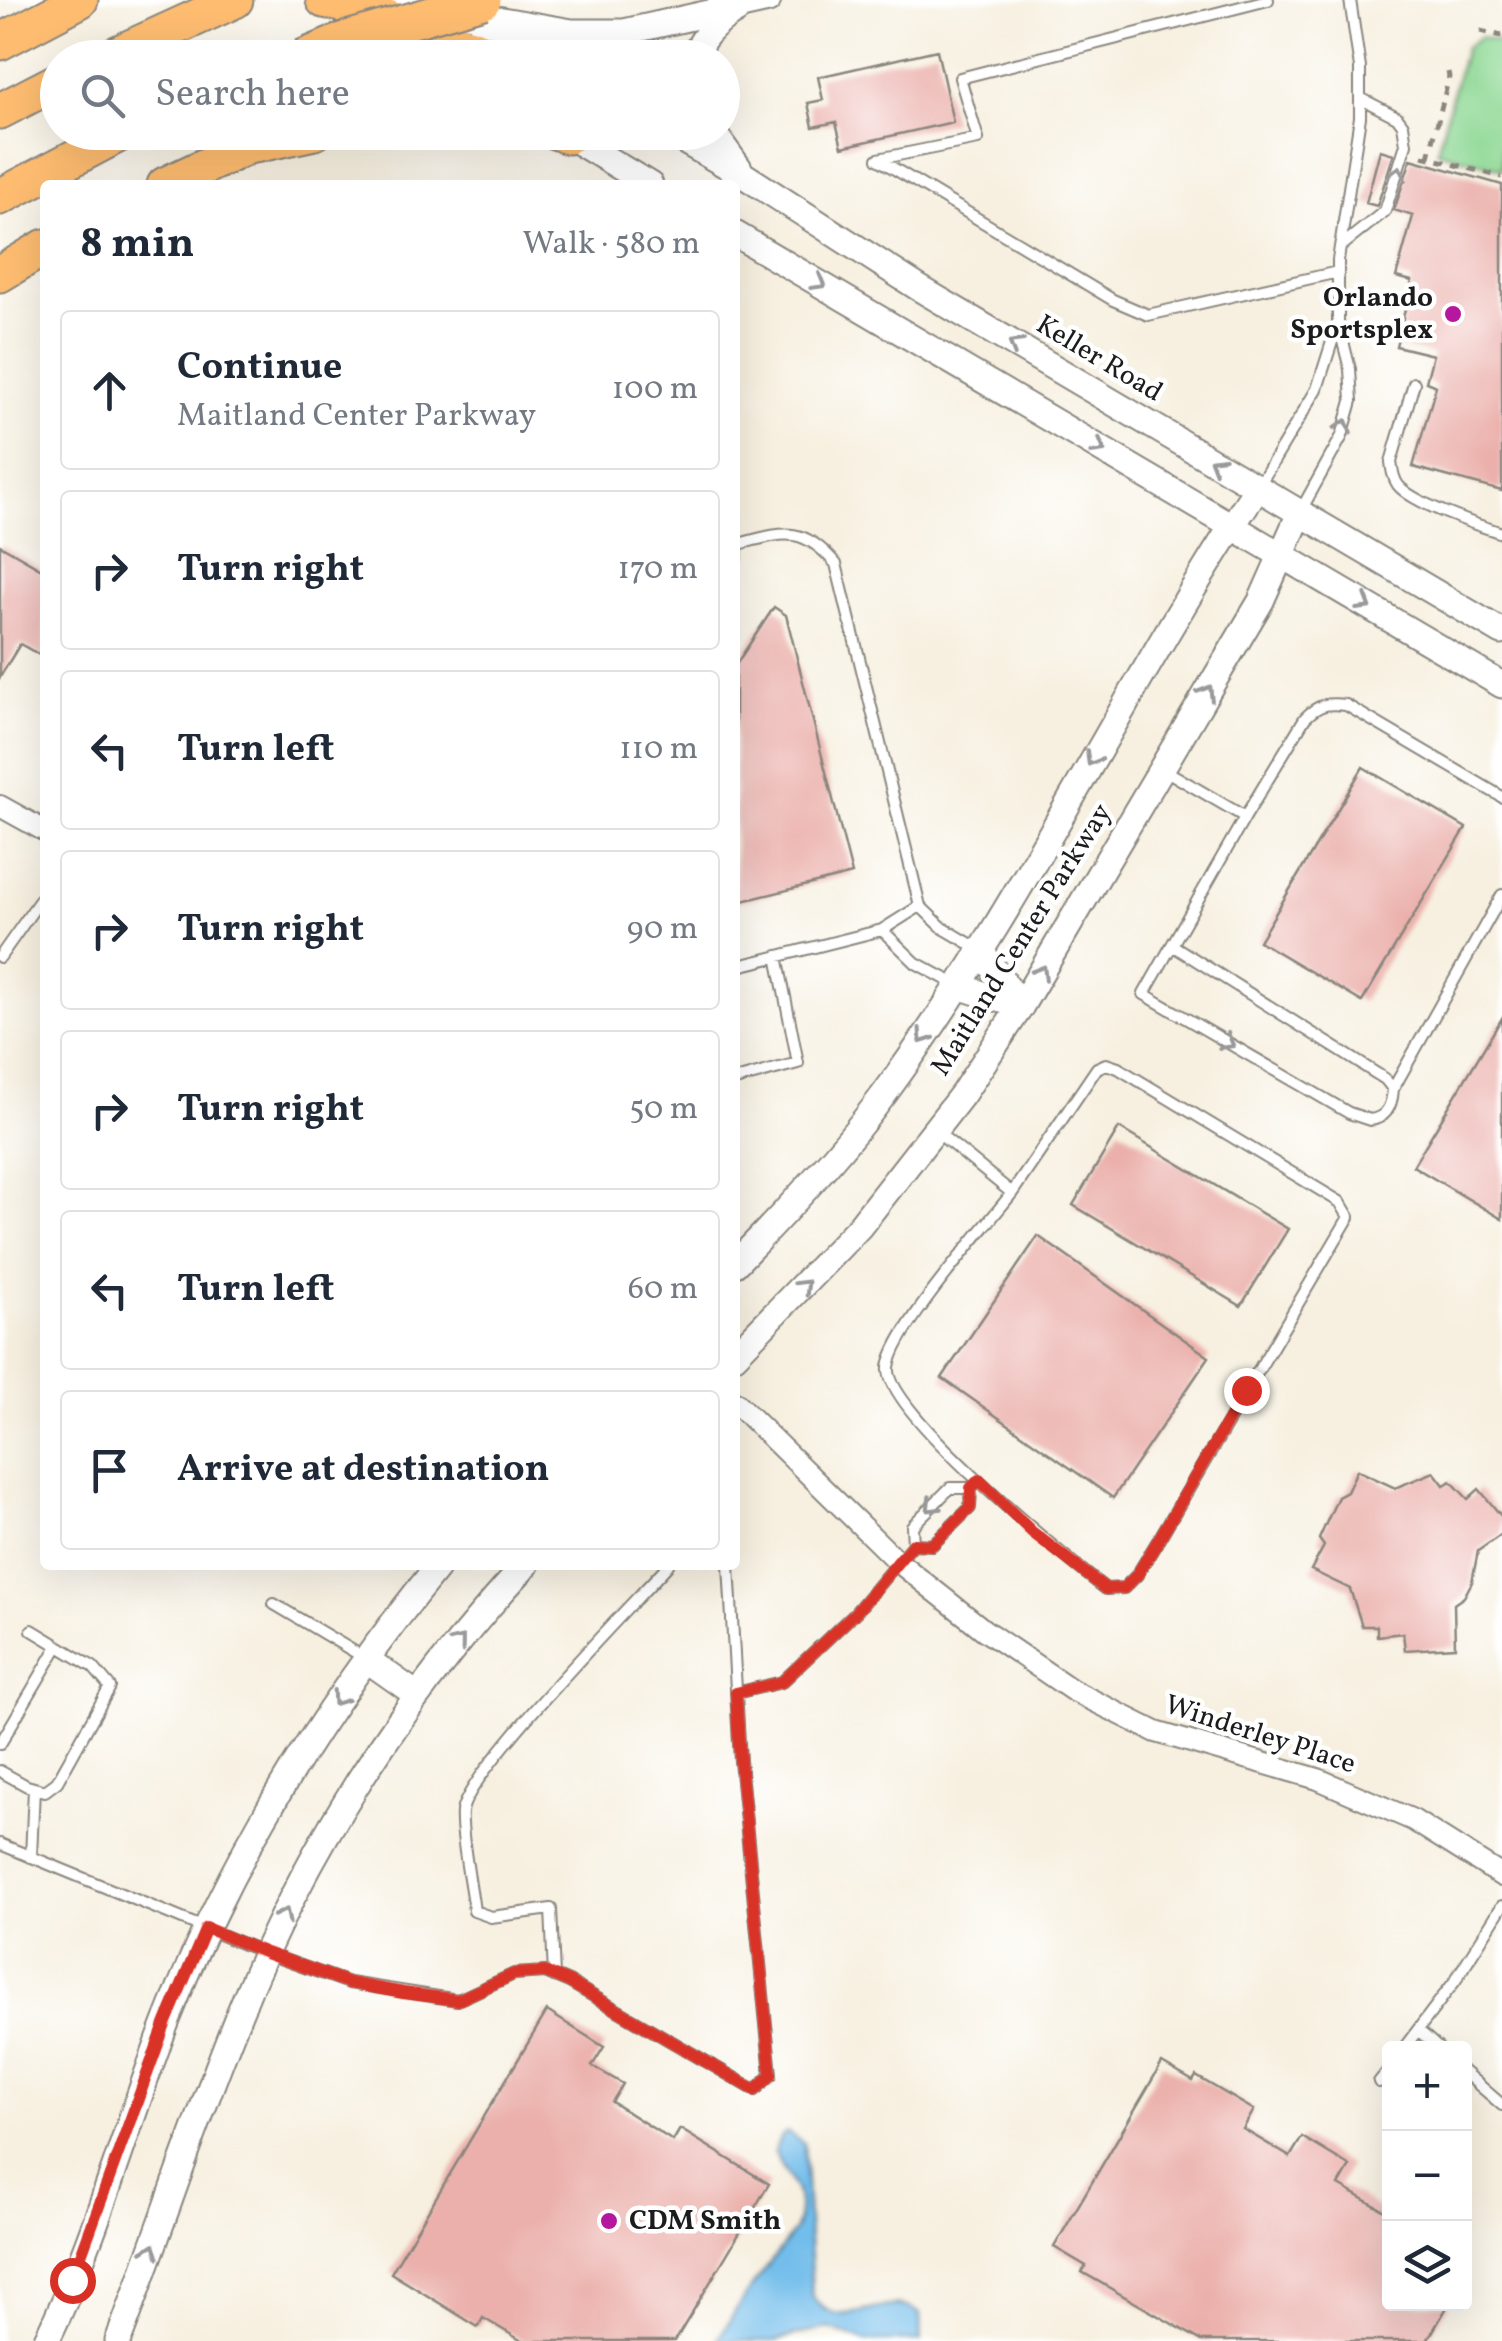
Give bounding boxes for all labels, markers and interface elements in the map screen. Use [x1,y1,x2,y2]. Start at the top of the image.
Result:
search box [40,40,740,150]
icon: search [75,68,130,123]
text: Search here [155,69,350,122]
one-way arrow [1386,165,1407,182]
text: 8 min [80,216,194,275]
text: Walk · 580 m [523,223,700,267]
one-way arrow [808,271,826,290]
place label: Orlando Sportsplex [1290,279,1433,350]
marker: Orlando Sportsplex [1442,303,1464,325]
street label: Keller Road [1028,306,1170,412]
one-way arrow [1008,337,1026,357]
text: Continue [177,342,342,395]
icon: ahead [82,363,137,418]
text: 100 m [612,368,698,412]
text: Maitland Center Parkway [177,395,536,439]
one-way arrow [1332,419,1352,436]
one-way arrow [1088,436,1106,455]
one-way arrow [1209,456,1227,476]
icon: right [82,543,137,598]
text: Turn right [177,544,364,597]
text: 170 m [617,548,698,592]
one-way arrow [1354,592,1372,612]
one-way arrow [1195,685,1214,703]
icon: left [82,723,137,778]
text: Turn left [177,724,334,777]
text: 110 m [619,728,698,772]
one-way arrow [1085,749,1104,767]
street label: Maitland Center Parkway [922,796,1122,1084]
icon: right [82,903,137,958]
text: Turn right [177,904,364,957]
text: 90 m [627,908,698,952]
one-way arrow [1029,965,1048,983]
one-way arrow [918,1026,936,1045]
one-way arrow [1217,1031,1235,1050]
icon: right [82,1083,137,1138]
text: Turn right [177,1084,364,1137]
text: 50 m [629,1088,698,1132]
icon: left [82,1263,137,1318]
text: Turn left [177,1264,334,1317]
text: 60 m [628,1268,698,1312]
one-way arrow [792,1280,810,1298]
route end [1224,1368,1270,1414]
icon: arrive [82,1443,137,1498]
text: Arrive at destination [177,1444,550,1497]
one-way arrow [926,1494,944,1512]
one-way arrow [447,1636,465,1654]
street label: Winderley Place [1159,1686,1361,1784]
one-way arrow [332,1687,350,1706]
one-way arrow [272,1907,292,1925]
map controls [1382,2041,1472,2311]
button: + [1382,2041,1472,2131]
button: − [1382,2131,1472,2221]
place label: CDM Smith [629,2202,781,2241]
marker: CDM Smith [598,2210,620,2232]
button: layers [1382,2221,1472,2311]
one-way arrow [140,2242,161,2259]
route start [50,2258,96,2304]

